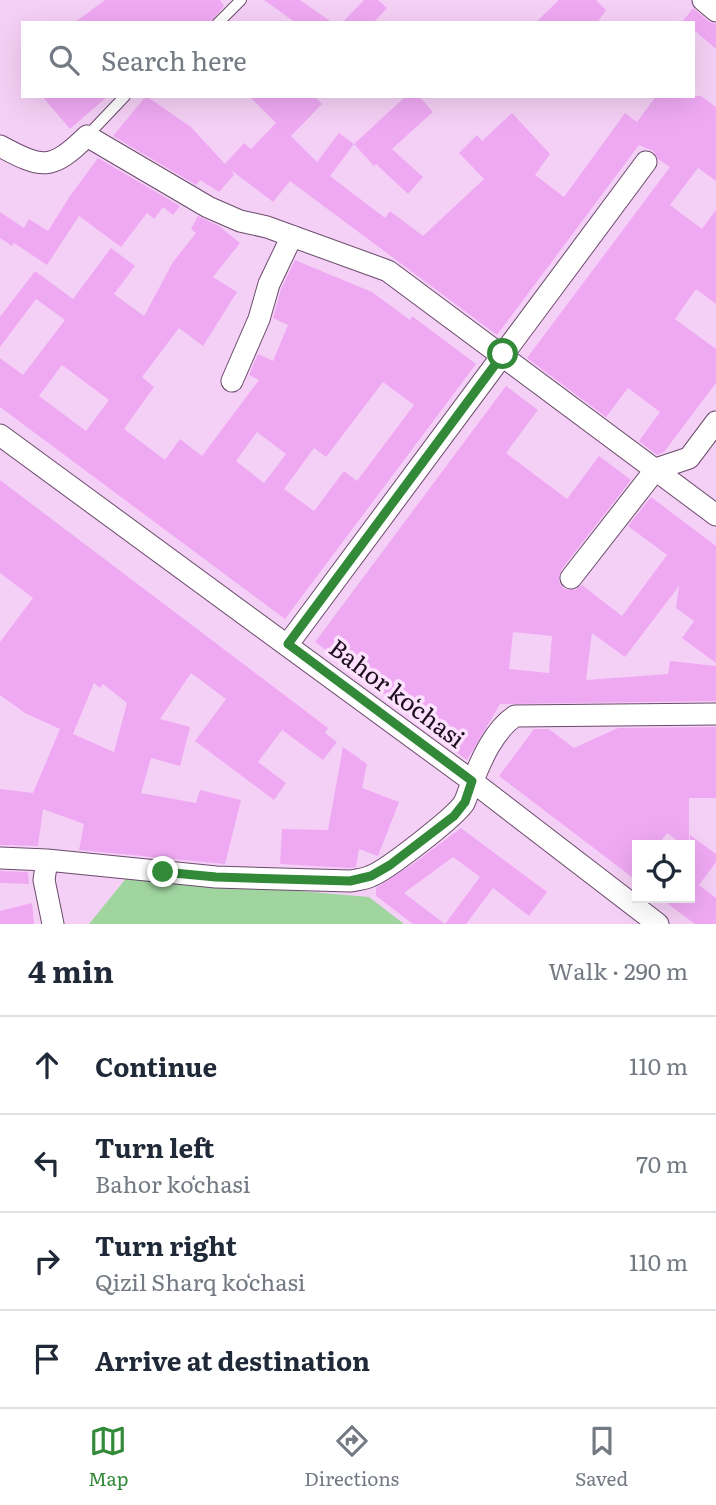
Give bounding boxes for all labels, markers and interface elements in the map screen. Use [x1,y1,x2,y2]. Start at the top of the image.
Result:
search box [21,21,695,98]
text: Search here [101,40,247,79]
icon: search [45,41,83,79]
route start [487,338,518,369]
street label: Bahor koʻchasi [323,629,473,755]
map controls [632,840,695,903]
button: locate [632,840,695,903]
route end [147,856,178,887]
text: 4 min [28,948,114,992]
text: Walk · 290 m [548,953,688,987]
icon: ahead [28,1046,66,1084]
text: Continue [95,1046,217,1085]
text: 110 m [629,1048,688,1082]
text: Turn left [95,1127,214,1166]
icon: left [28,1144,66,1182]
text: 70 m [636,1146,688,1180]
text: Bahor koʻchasi [95,1166,250,1200]
text: Turn right [95,1225,237,1264]
icon: right [28,1242,66,1280]
text: 110 m [629,1244,688,1278]
text: Qizil Sharq koʻchasi [95,1264,306,1298]
icon: arrive [28,1340,66,1378]
text: Arrive at destination [95,1340,370,1379]
tab: Map [88,1422,128,1492]
tab: Directions [304,1422,399,1492]
tab: Saved [575,1422,628,1492]

